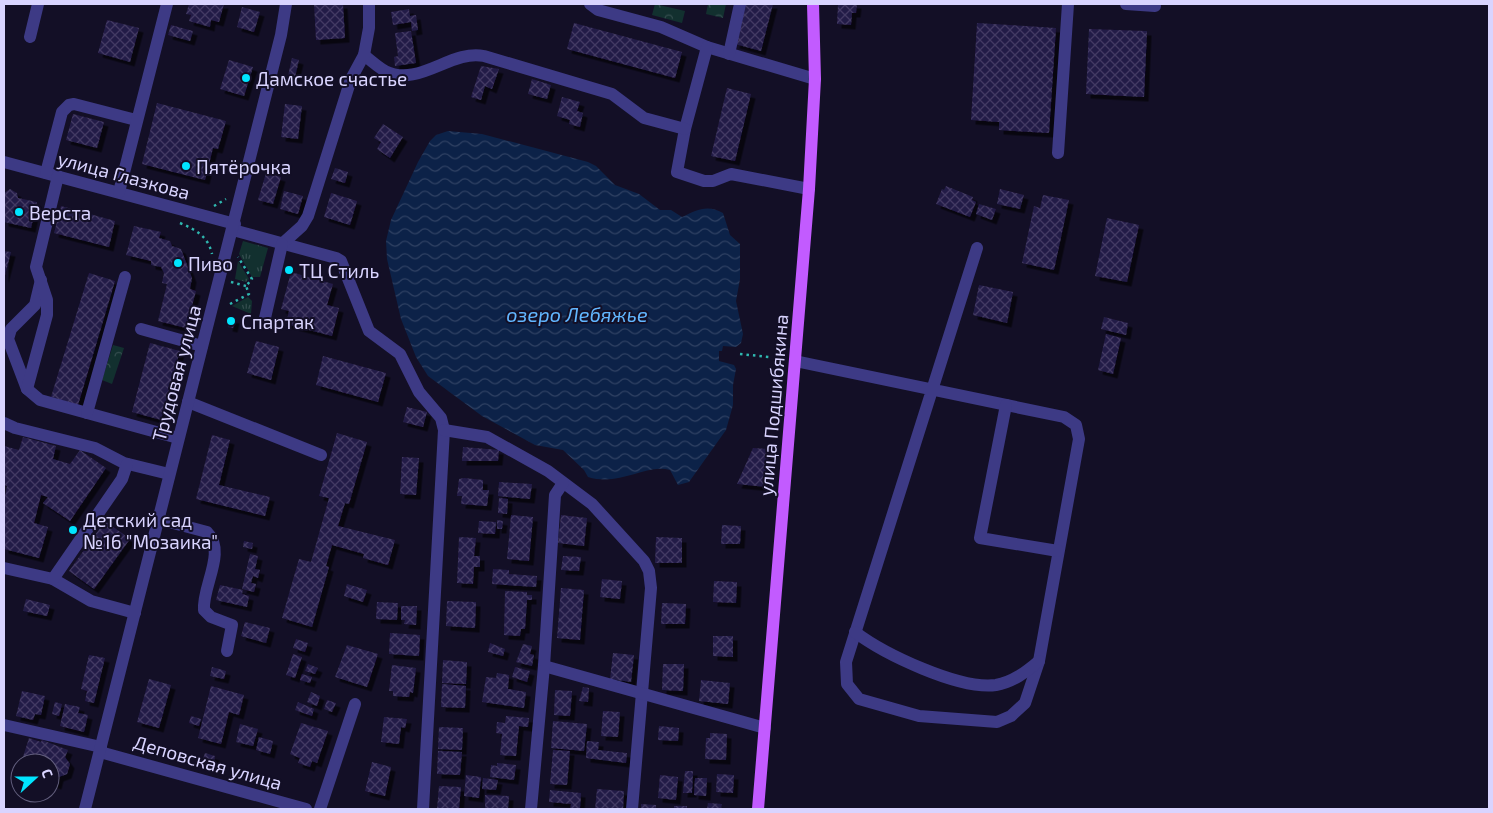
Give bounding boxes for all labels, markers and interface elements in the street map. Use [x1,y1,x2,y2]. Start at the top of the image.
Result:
place label: Дамское счастье [256,67,407,90]
marker: Дамское счастье [240,72,252,84]
street label: улица Глазкова [55,146,193,205]
place label: Пятёрочка [196,155,291,178]
marker: Пятёрочка [180,160,192,172]
place label: Верста [29,201,91,224]
marker: Верста [13,206,25,218]
place label: Пиво [188,252,233,275]
marker: Пиво [172,257,184,269]
place label: ТЦ Стиль [299,259,379,282]
marker: ТЦ Стиль [283,264,295,276]
street label: Трудовая улица [147,302,206,444]
water label: озеро Лебяжье [506,302,648,326]
place label: Спартак [241,310,314,333]
street label: улица Подшибякина [754,313,793,497]
marker: Спартак [225,315,237,327]
place label: Детский сад №16 "Мозаика" [83,508,218,553]
marker: Детский сад №16 "Мозаика" [67,524,79,536]
street label: Деповская улица [131,730,285,795]
north arrow [10,753,60,803]
text: С [38,766,57,780]

